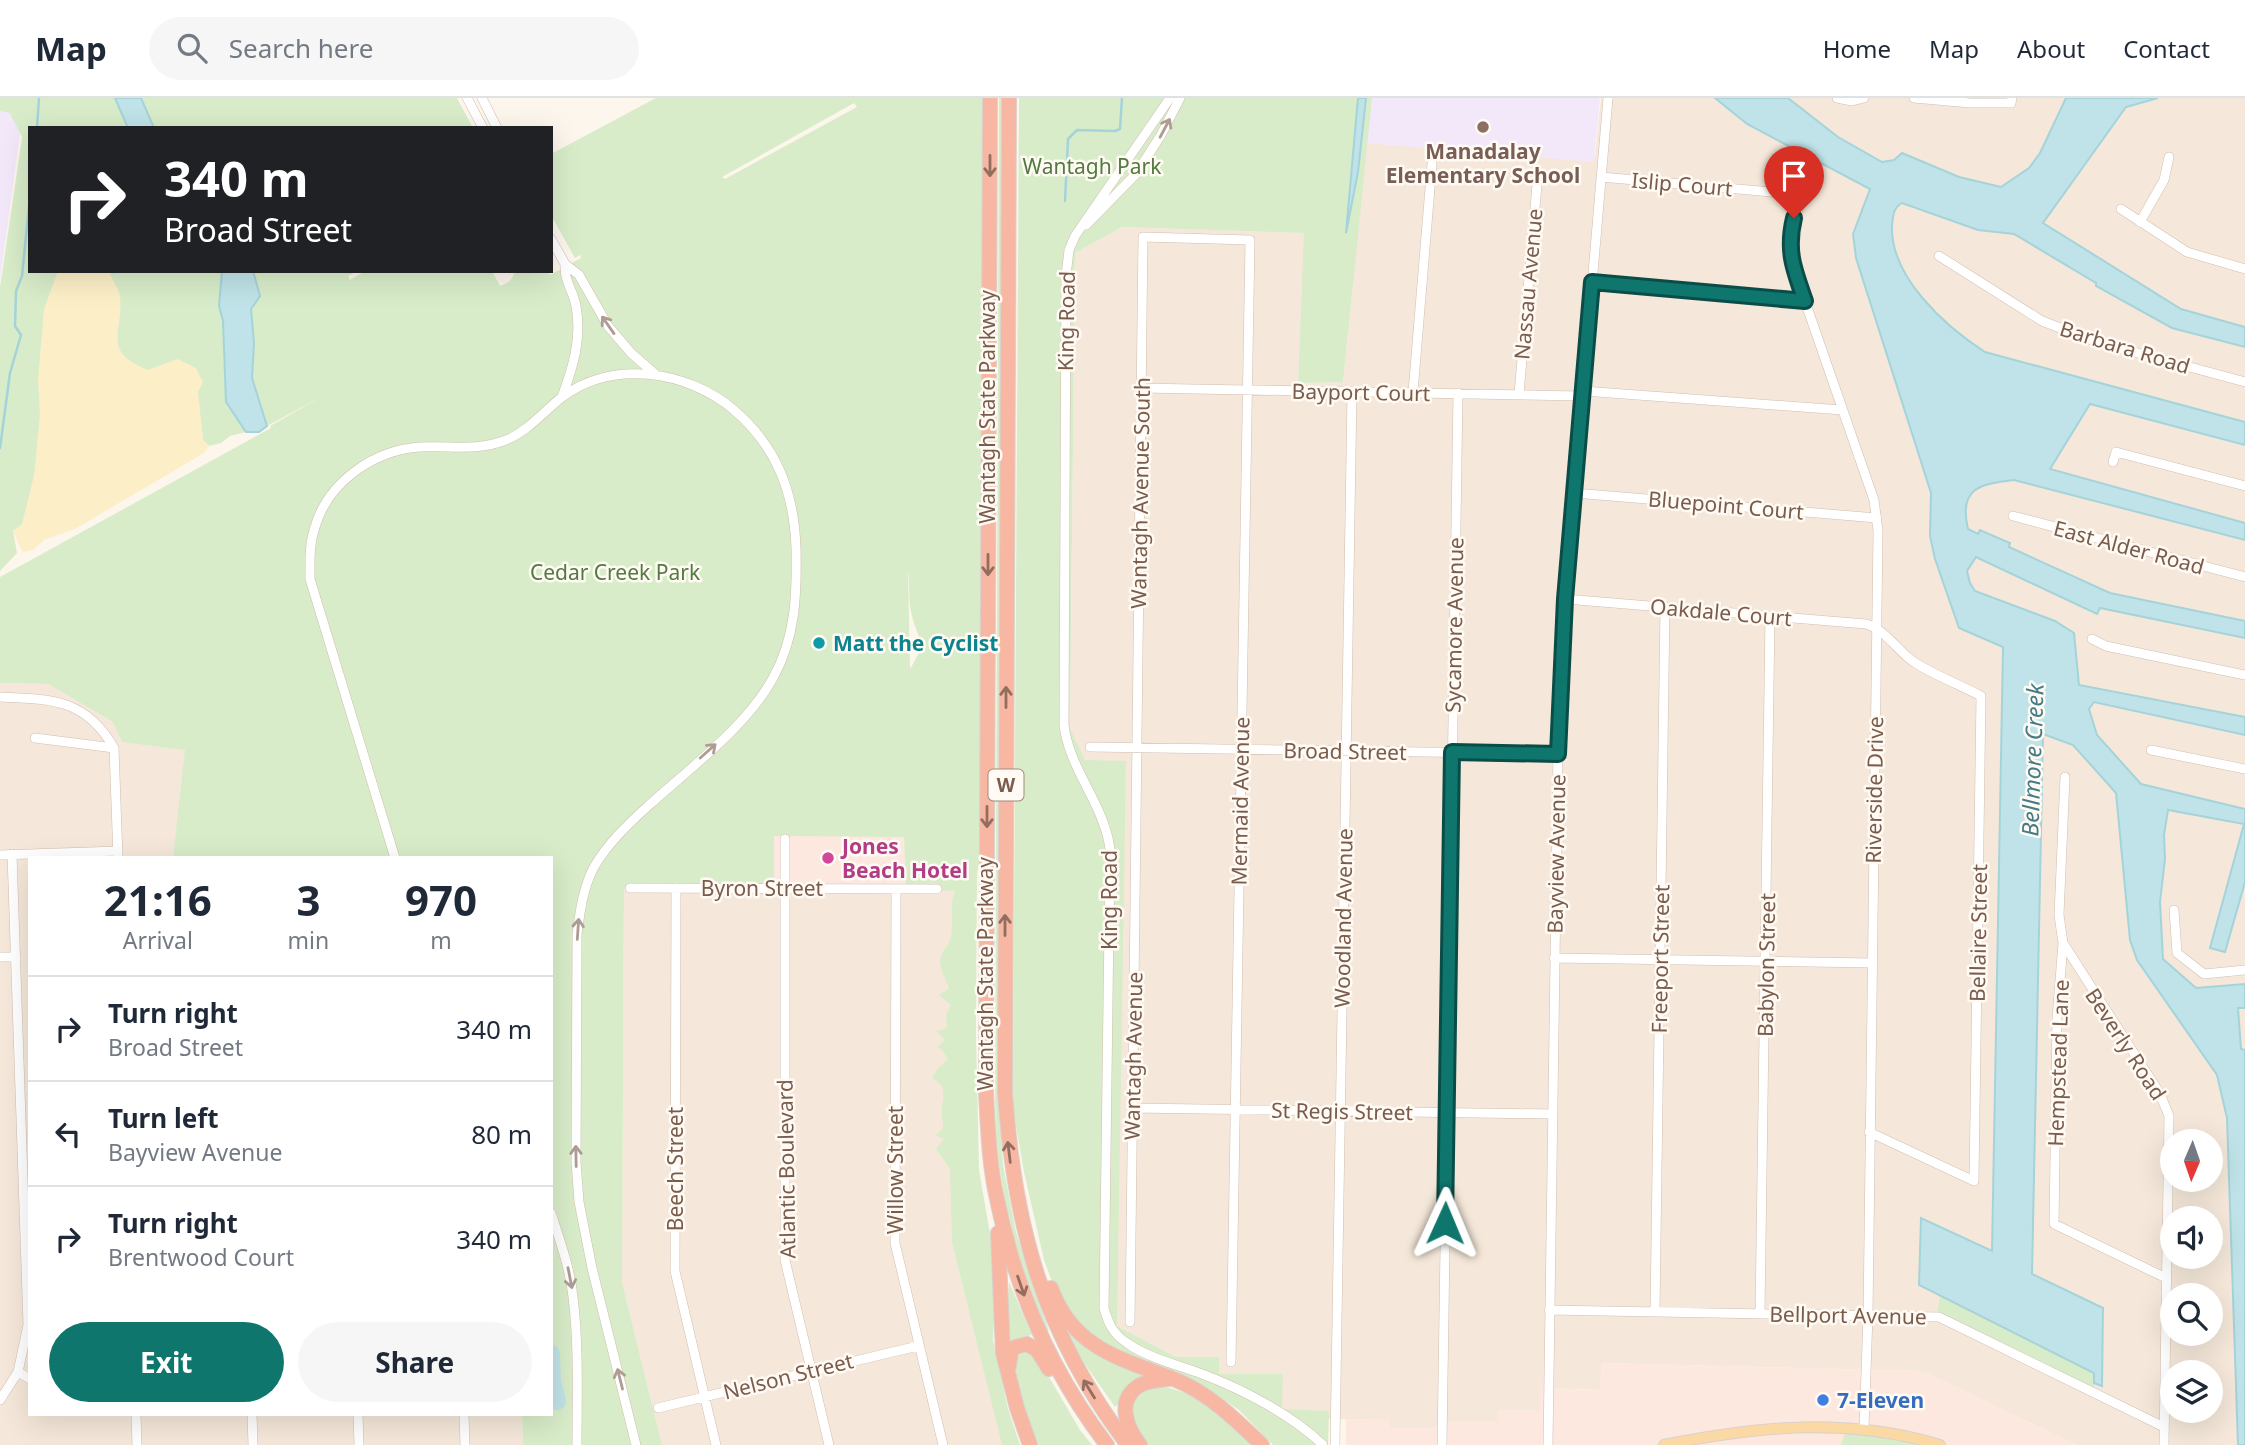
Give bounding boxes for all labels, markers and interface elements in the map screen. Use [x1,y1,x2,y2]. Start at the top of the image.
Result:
search box [149,17,639,80]
text: Map [35,26,107,71]
icon: search [173,29,211,67]
text: Search here [229,30,373,66]
text: Home [1823,32,1891,65]
text: Map [1929,32,1979,65]
text: About [2017,32,2085,65]
text: Contact [2123,32,2210,65]
one-way arrow [1159,118,1172,139]
marker: Manadalay Elementary School [1475,119,1491,135]
place label: Manadalay Elementary School [1386,137,1580,189]
text: 340 m [164,145,309,211]
pin [1764,146,1824,218]
park label: Wantagh Park [1023,152,1162,180]
icon: right [49,154,140,245]
one-way arrow [983,154,997,177]
icon: arrive [1775,157,1813,195]
street label: Islip Court [1630,166,1734,202]
street label: Nassau Avenue [1507,207,1549,361]
text: Broad Street [164,208,352,251]
street label: King Road [1051,271,1081,371]
street label: Wantagh State Parkway [973,290,1001,524]
street label: Barbara Road [2056,314,2194,380]
one-way arrow [601,316,615,335]
street label: Wantagh Avenue South [1124,377,1156,609]
street label: Bayport Court [1291,377,1431,407]
street label: Bluepoint Court [1647,484,1805,526]
street label: East Alder Road [2051,513,2207,581]
street label: Sycamore Avenue [1438,537,1470,713]
one-way arrow [981,553,995,576]
park label: Cedar Creek Park [530,558,701,586]
street label: Oakdale Court [1649,592,1793,632]
place label: Matt the Cyclist [833,629,998,657]
marker: Matt the Cyclist [811,635,827,651]
water label: Bellmore Creek [2013,681,2051,837]
one-way arrow [1000,686,1013,709]
street label: Riverside Drive [1859,716,1889,864]
street label: Mermaid Avenue [1225,717,1255,885]
street label: Broad Street [1283,736,1407,766]
one-way arrow [699,743,717,759]
road number: W [988,770,1024,800]
street label: Bayview Avenue [1541,774,1571,934]
one-way arrow [980,805,994,828]
street label: Woodland Avenue [1327,828,1359,1008]
place label: Jones Beach Hotel [840,832,968,884]
marker: Jones Beach Hotel [820,850,836,866]
street label: King Road [1095,850,1123,950]
street label: Wantagh State Parkway [971,857,999,1091]
street label: Bellaire Street [1963,863,1993,1002]
text: 21:16 [104,871,212,928]
text: 3 [296,871,320,928]
text: 970 [405,871,477,928]
street label: Byron Street [701,874,824,902]
street label: Freeport Street [1645,884,1675,1034]
street label: Babylon Street [1751,892,1781,1037]
one-way arrow [999,914,1012,937]
one-way arrow [572,918,585,941]
text: Arrival [123,924,193,956]
text: min [288,924,329,956]
text: m [430,924,452,956]
street label: Wantagh Avenue [1118,972,1148,1140]
street label: Hempstead Lane [2041,979,2075,1147]
street label: Beverly Road [2079,983,2173,1105]
text: Turn right [108,995,238,1031]
icon: right [49,1010,87,1048]
text: 340 m [456,1011,532,1047]
text: Broad Street [108,1031,243,1063]
street label: Atlantic Boulevard [770,1079,802,1259]
street label: St Regis Street [1271,1096,1414,1126]
text: Turn left [108,1100,219,1136]
street label: Willow Street [881,1105,909,1234]
street label: Beech Street [661,1106,689,1231]
icon: left [49,1115,87,1153]
text: 80 m [471,1116,532,1152]
north arrow [2160,1129,2222,1192]
map controls [2160,1129,2223,1423]
text: Bayview Avenue [108,1136,283,1168]
one-way arrow [1003,1141,1016,1164]
one-way arrow [569,1145,583,1168]
position arrow [1408,1186,1482,1260]
text: Turn right [108,1205,238,1241]
button: sound [2160,1206,2223,1269]
icon: right [49,1220,87,1258]
text: 340 m [456,1221,532,1257]
text: Brentwood Court [108,1241,294,1273]
one-way arrow [564,1266,577,1289]
one-way arrow [1016,1275,1028,1297]
button: search [2160,1283,2223,1346]
street label: Bellport Avenue [1769,1300,1927,1330]
button: Exit [49,1322,284,1402]
button: Share [298,1322,532,1402]
street label: Nelson Street [720,1346,856,1406]
button: layers [2160,1360,2223,1423]
one-way arrow [613,1368,626,1391]
one-way arrow [1082,1380,1097,1399]
place label: 7-Eleven [1837,1386,1924,1414]
marker: 7-Eleven [1815,1392,1831,1408]

